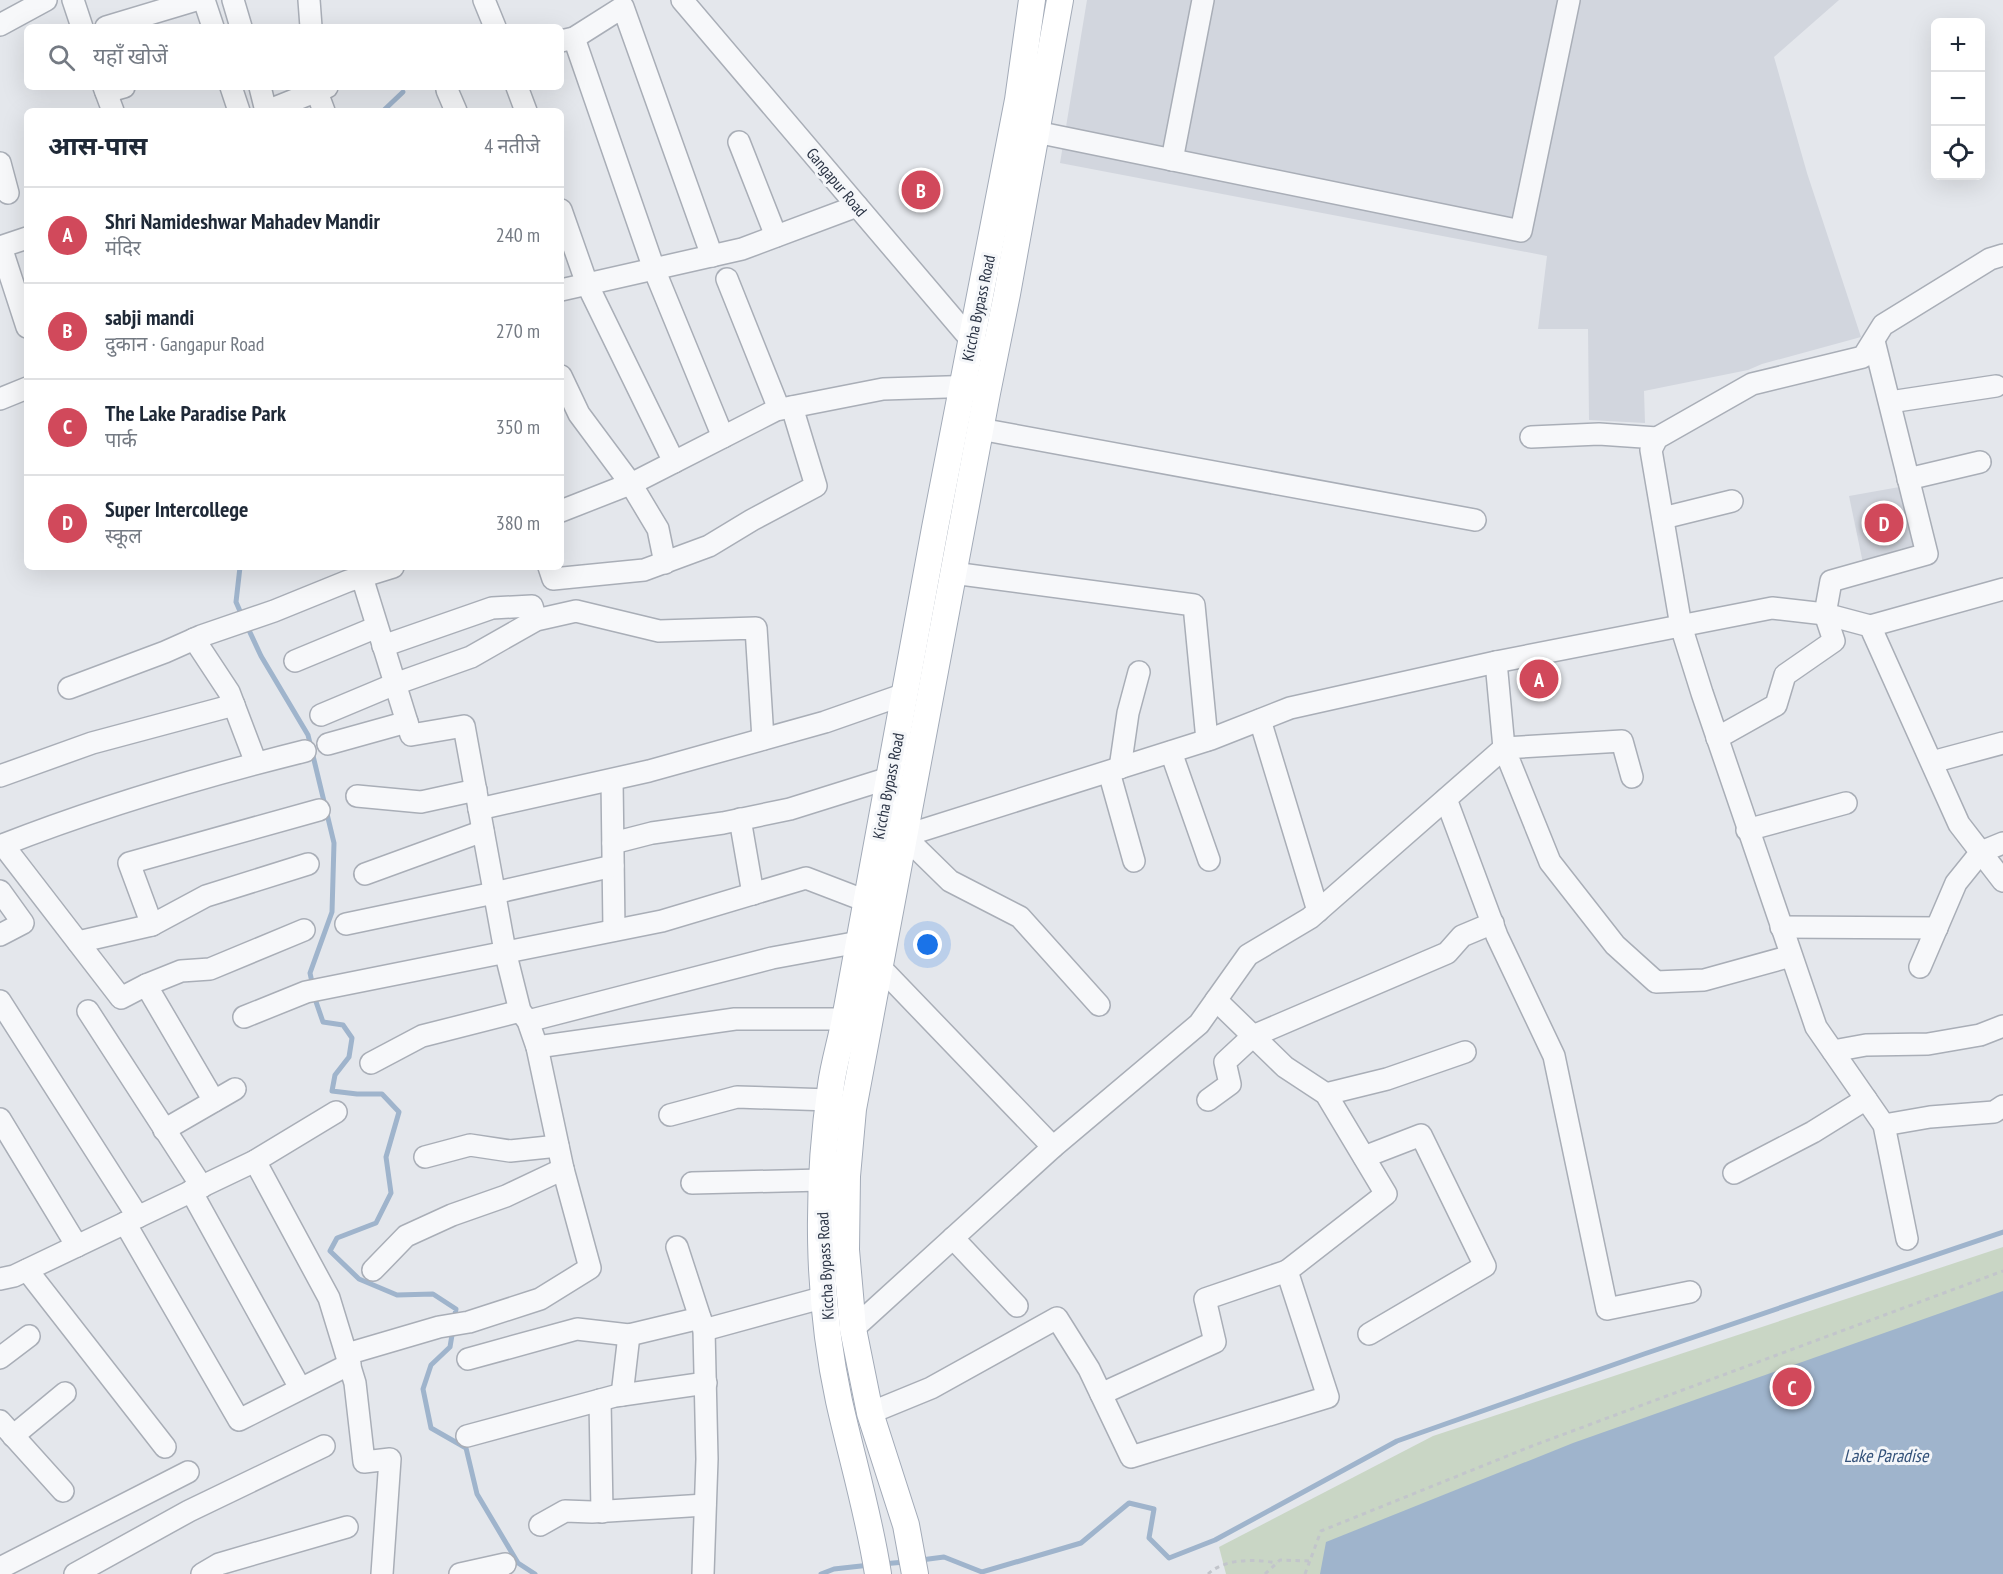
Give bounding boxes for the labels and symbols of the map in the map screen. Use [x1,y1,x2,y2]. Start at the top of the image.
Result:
street label: Gangapur Road [802,144,872,220]
pin: B [902,168,940,213]
street label: Kiccha Bypass Road [957,253,999,363]
pin: D [1864,500,1904,546]
pin: A [1520,656,1558,702]
street label: Kiccha Bypass Road [868,731,908,841]
your location [913,930,942,959]
street label: Kiccha Bypass Road [812,1212,838,1320]
pin: C [1772,1364,1812,1410]
water label: Lake Paradise [1844,1444,1930,1467]

